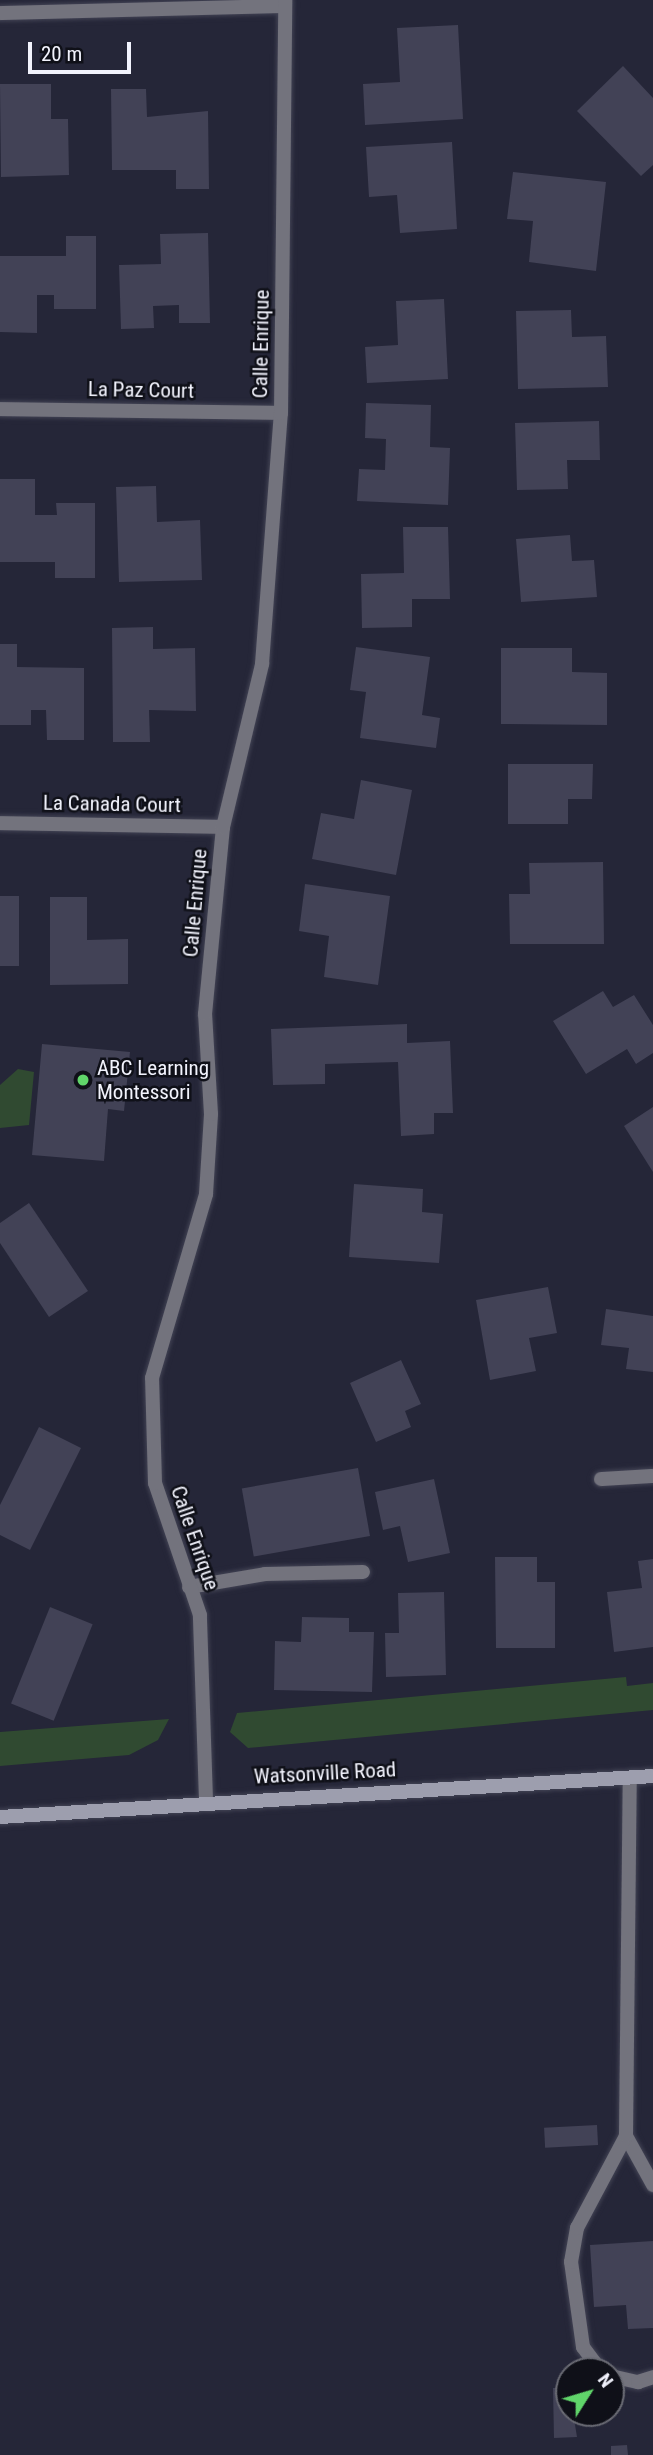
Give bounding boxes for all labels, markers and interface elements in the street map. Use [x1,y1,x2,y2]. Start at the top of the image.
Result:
scale bar [32,28,135,72]
text: 20 m [41,42,82,66]
street label: Calle Enrique [247,289,275,399]
street label: La Paz Court [88,376,194,404]
street label: La Canada Court [43,790,181,818]
street label: Calle Enrique [178,848,212,958]
place label: ABC Learning Montessori [97,1055,209,1105]
marker: ABC Learning Montessori [75,1072,91,1088]
street label: Calle Enrique [165,1483,225,1593]
street label: Watsonville Road [253,1757,397,1789]
north arrow [555,2357,625,2427]
text: N [593,2369,618,2392]

